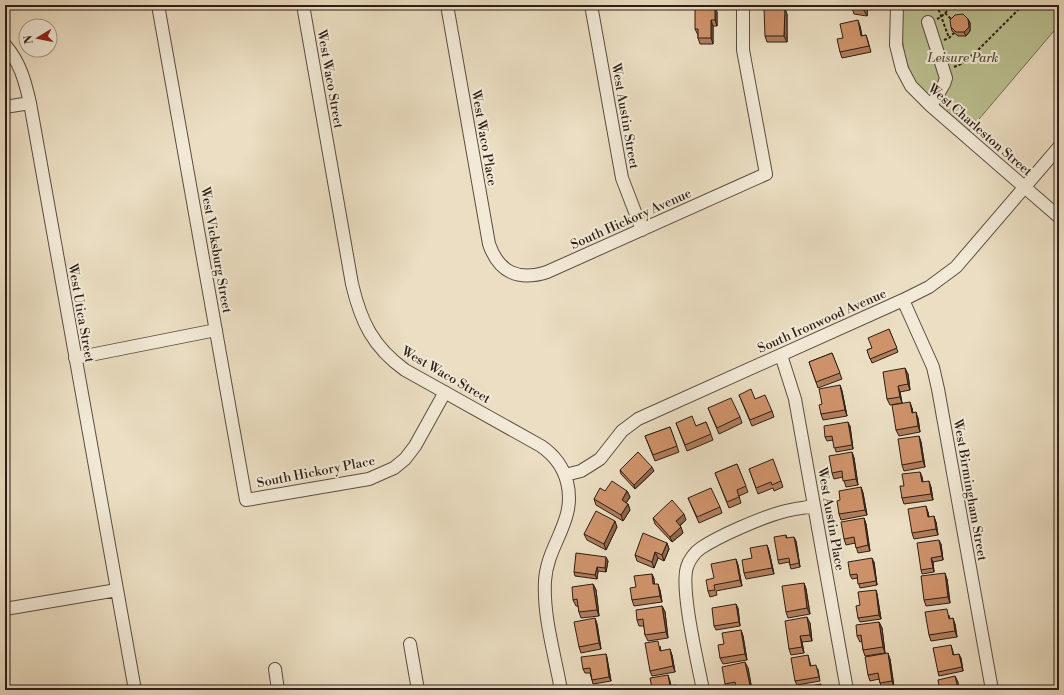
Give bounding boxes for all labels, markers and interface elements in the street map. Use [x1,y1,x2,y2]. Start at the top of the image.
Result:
north arrow [18,18,58,58]
street label: West Waco Street [313,27,347,130]
text: N [21,34,37,45]
park label: Leisure Park [927,50,999,66]
street label: West Austin Street [608,61,642,171]
street label: West Charleston Street [924,80,1036,180]
street label: West Waco Place [468,88,500,188]
street label: West Vicksburg Street [197,185,235,315]
street label: South Hickory Avenue [568,185,694,253]
street label: West Utica Street [64,261,98,364]
street label: South Ironwood Avenue [755,285,889,357]
street label: West Waco Street [398,343,494,407]
street label: West Birmingham Street [949,417,990,563]
street label: South Hickory Place [256,453,377,491]
street label: West Austin Place [814,465,848,572]

